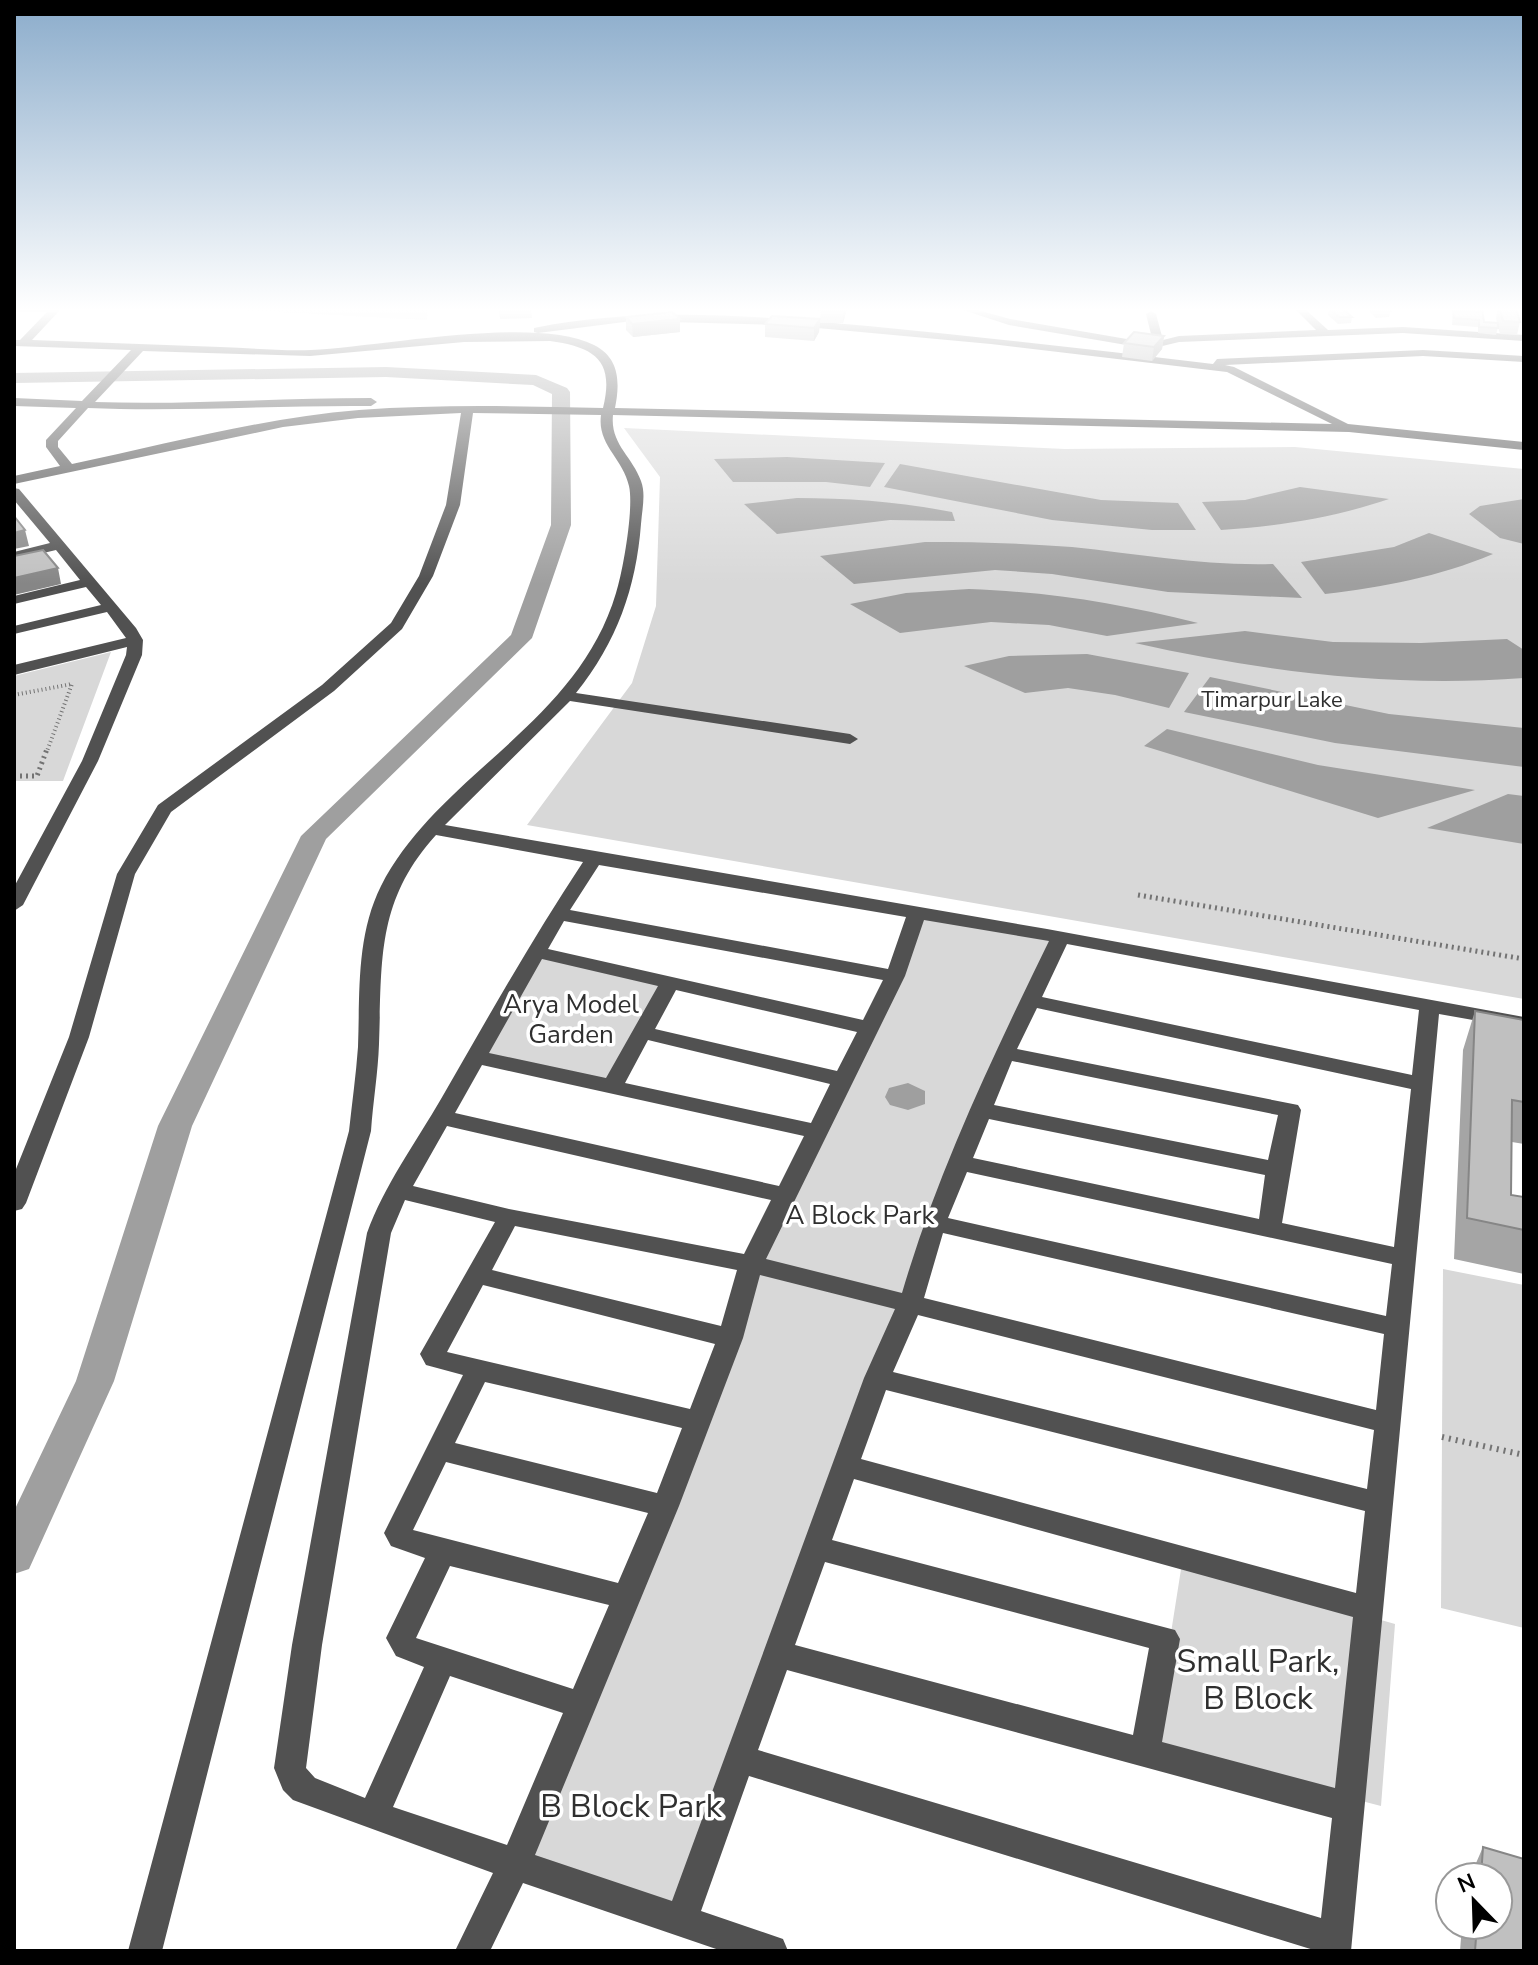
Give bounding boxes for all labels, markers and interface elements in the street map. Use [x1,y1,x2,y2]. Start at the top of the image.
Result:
park label: Timarpur Lake [1201,685,1343,715]
park label: Arya Model Garden [503,987,639,1052]
park label: A Block Park [786,1198,935,1233]
park label: Small Park, B Block [1177,1640,1339,1720]
park label: B Block Park [540,1785,723,1828]
north arrow [1434,1861,1514,1941]
text: N [1453,1866,1480,1901]

